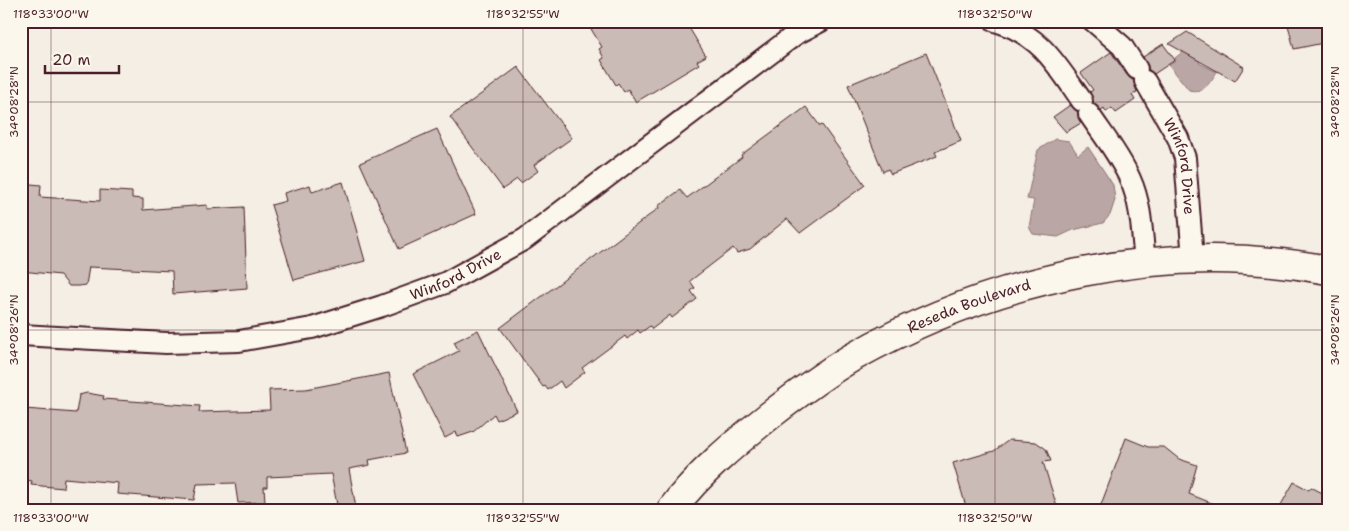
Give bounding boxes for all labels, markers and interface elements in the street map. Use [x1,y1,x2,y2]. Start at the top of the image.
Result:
text: 118°33'00"W [13,6,89,22]
text: 118°32'55"W [486,6,560,22]
text: 118°32'50"W [957,6,1033,22]
scale bar [45,42,119,74]
text: 20 m [52,50,91,70]
text: 34°08'28"N [6,66,22,138]
text: 34°08'28"N [1327,66,1343,138]
street label: Winford Drive [1159,114,1199,215]
street label: Winford Drive [407,244,505,305]
street label: Reseda Boulevard [904,274,1033,338]
text: 34°08'26"N [6,294,22,366]
text: 34°08'26"N [1327,294,1343,366]
text: 118°33'00"W [13,510,89,526]
text: 118°32'55"W [486,510,560,526]
text: 118°32'50"W [957,510,1033,526]

